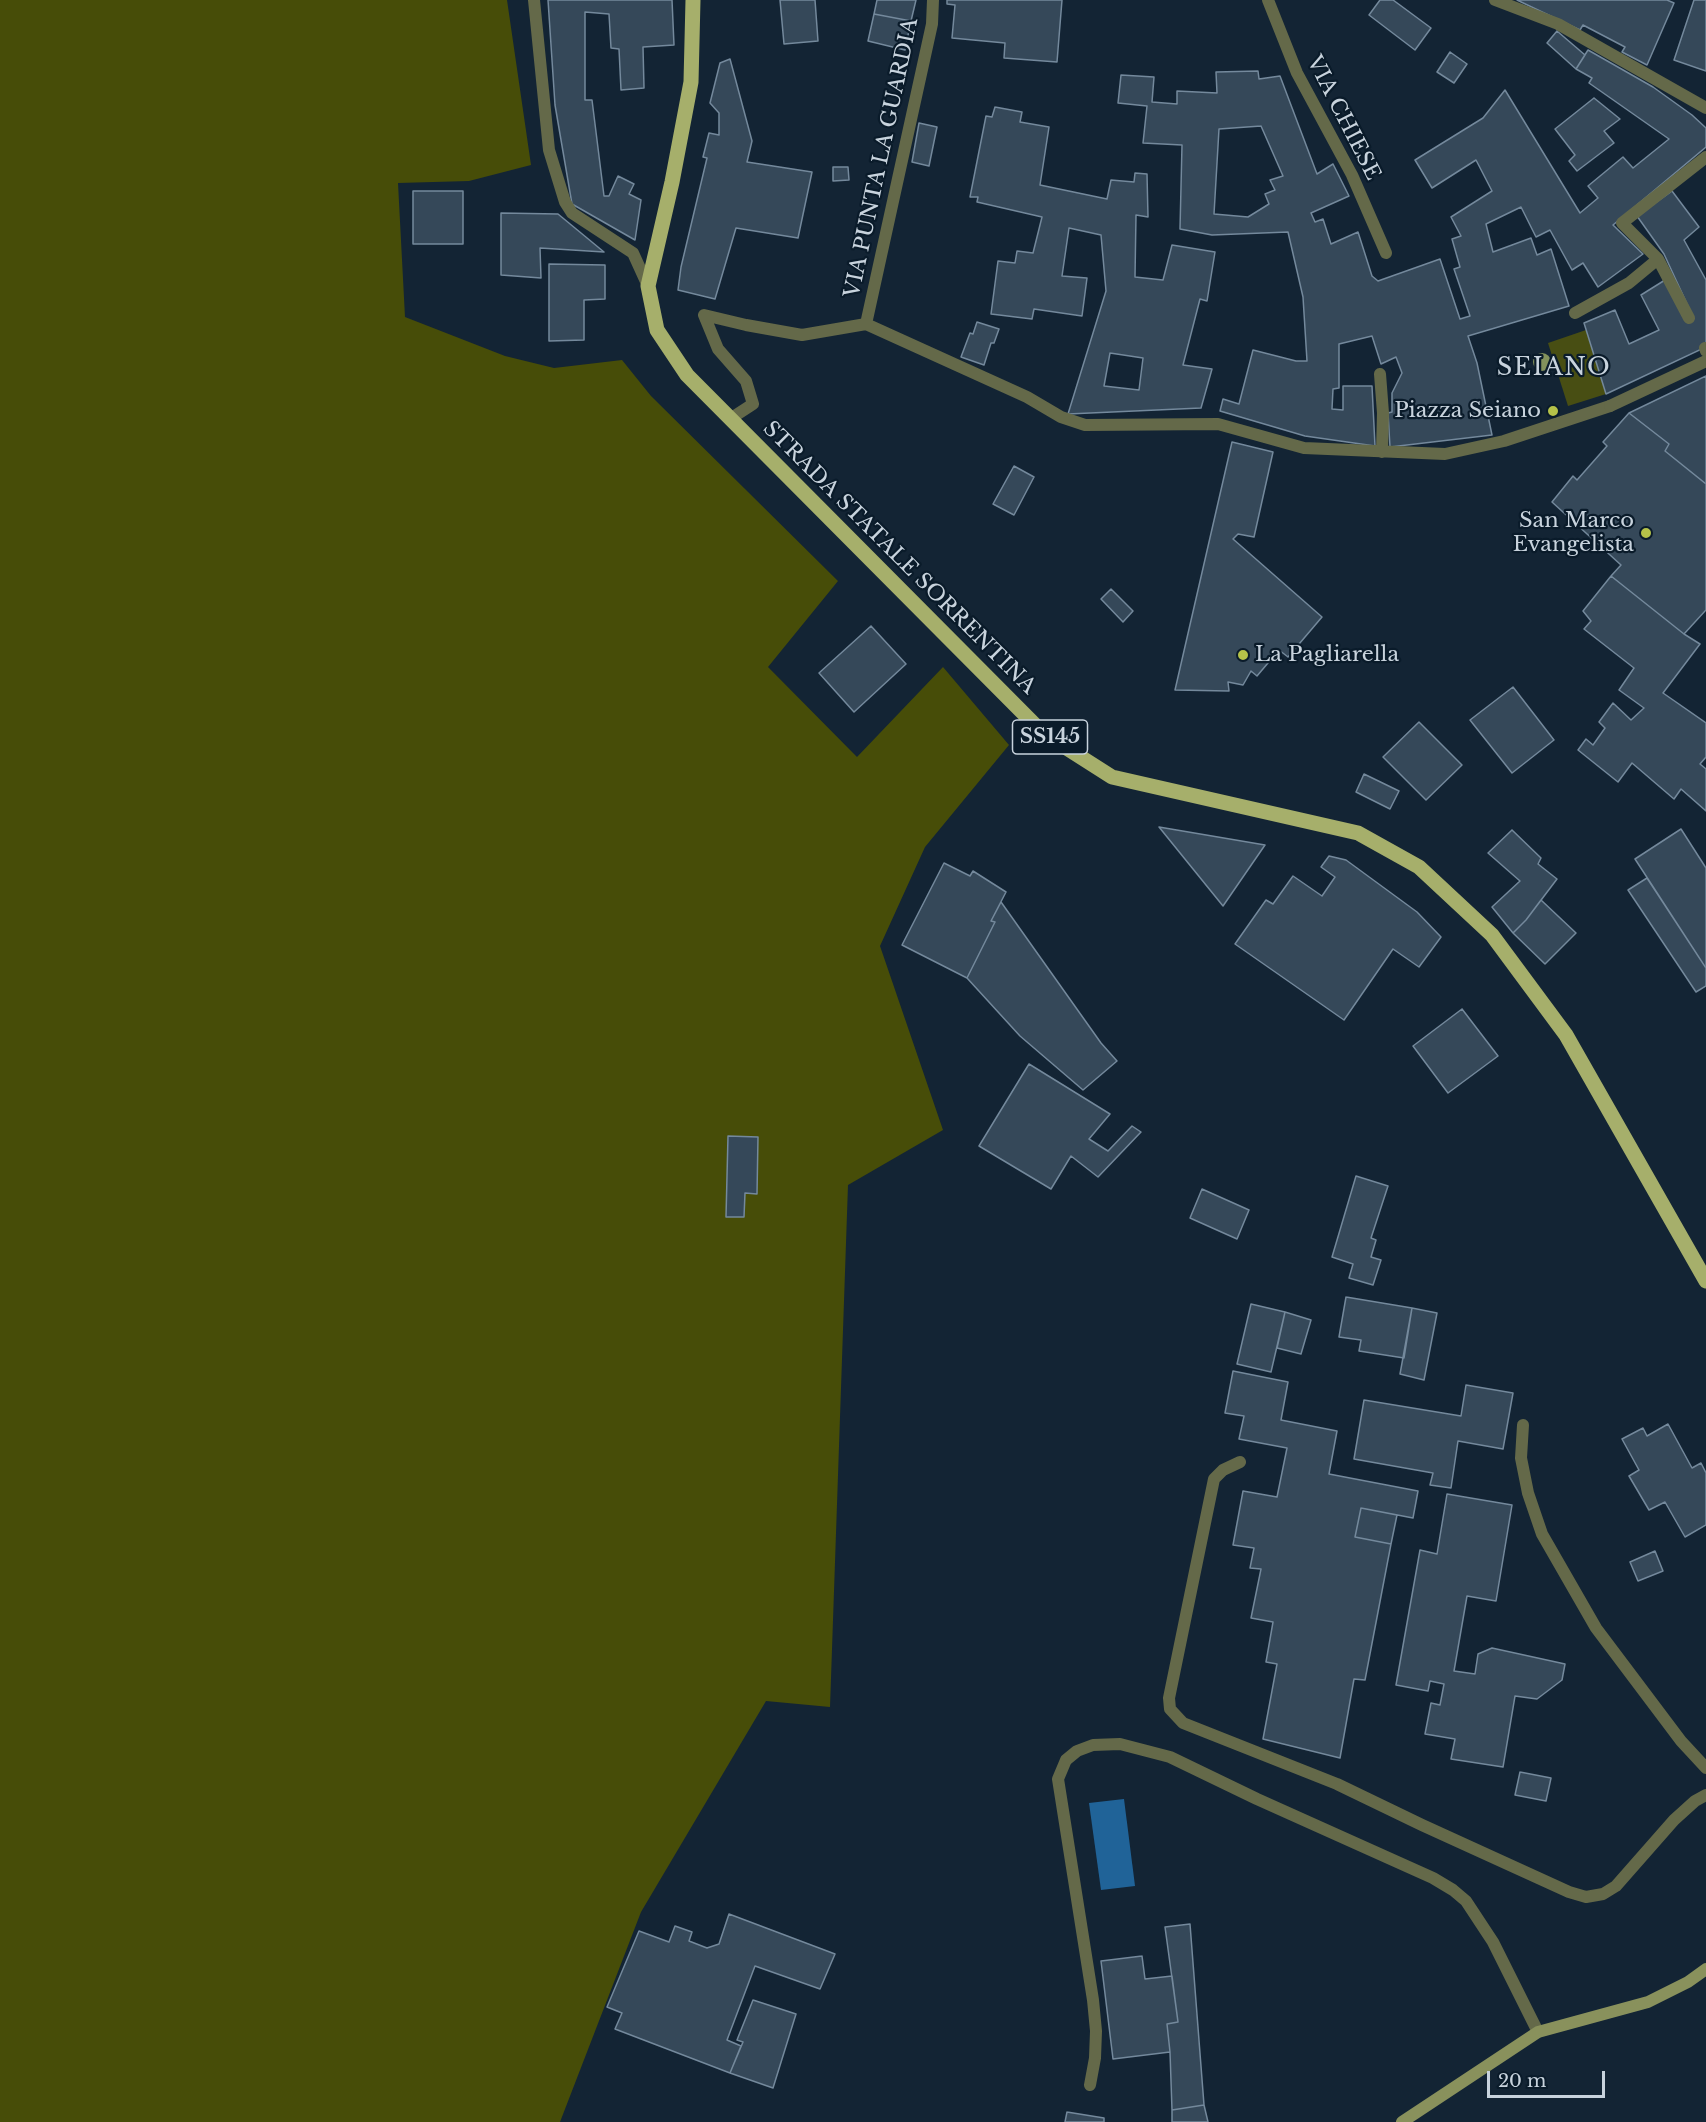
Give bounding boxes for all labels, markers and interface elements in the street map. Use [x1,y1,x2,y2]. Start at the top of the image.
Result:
street label: VIA PUNTA LA GUARDIA [840,16,924,300]
street label: VIA CHIESE [1301,51,1385,185]
district label: SEIANO [1497,354,1611,382]
place label: Piazza Seiano [1394,398,1541,424]
marker: Piazza Seiano [1546,404,1560,418]
street label: STRADA STATALE SORRENTINA [757,416,1041,700]
place label: San Marco Evangelista [1513,508,1634,558]
marker: San Marco Evangelista [1639,526,1653,540]
place label: La Pagliarella [1255,642,1399,668]
marker: La Pagliarella [1236,648,1250,662]
road number: SS145 [1012,720,1088,754]
scale bar [1490,2059,1608,2097]
text: 20 m [1498,2070,1546,2092]

